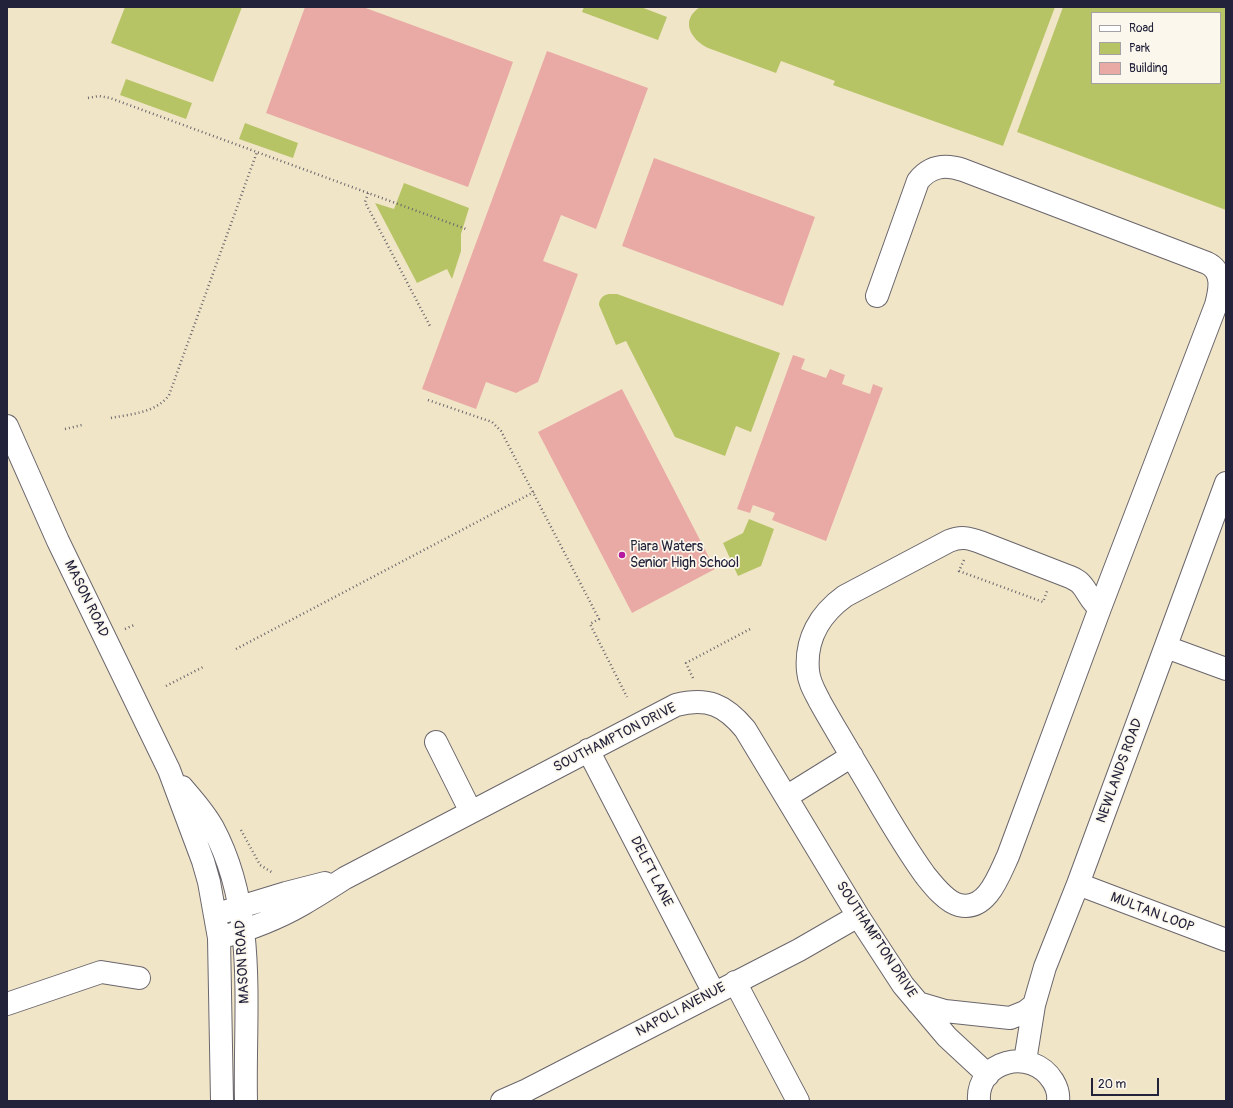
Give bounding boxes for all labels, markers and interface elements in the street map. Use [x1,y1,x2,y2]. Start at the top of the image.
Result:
legend [1091,12,1221,84]
text: Road [1129,21,1154,36]
text: Park [1129,41,1150,56]
text: Building [1129,61,1168,76]
place label: Piara Waters Senior High School [630,539,739,572]
marker: Piara Waters Senior High School [617,550,627,560]
street label: MASON ROAD [60,558,112,640]
street label: SOUTHAMPTON DRIVE [551,700,679,776]
street label: NEWLANDS ROAD [1093,716,1147,826]
street label: DELFT LANE [626,834,676,910]
street label: SOUTHAMPTON DRIVE [832,879,920,1001]
street label: MULTAN LOOP [1108,889,1196,937]
street label: MASON ROAD [232,920,254,1004]
street label: NAPOLI AVENUE [633,979,729,1041]
scale bar [1093,1070,1161,1096]
text: 20 m [1098,1077,1126,1092]

